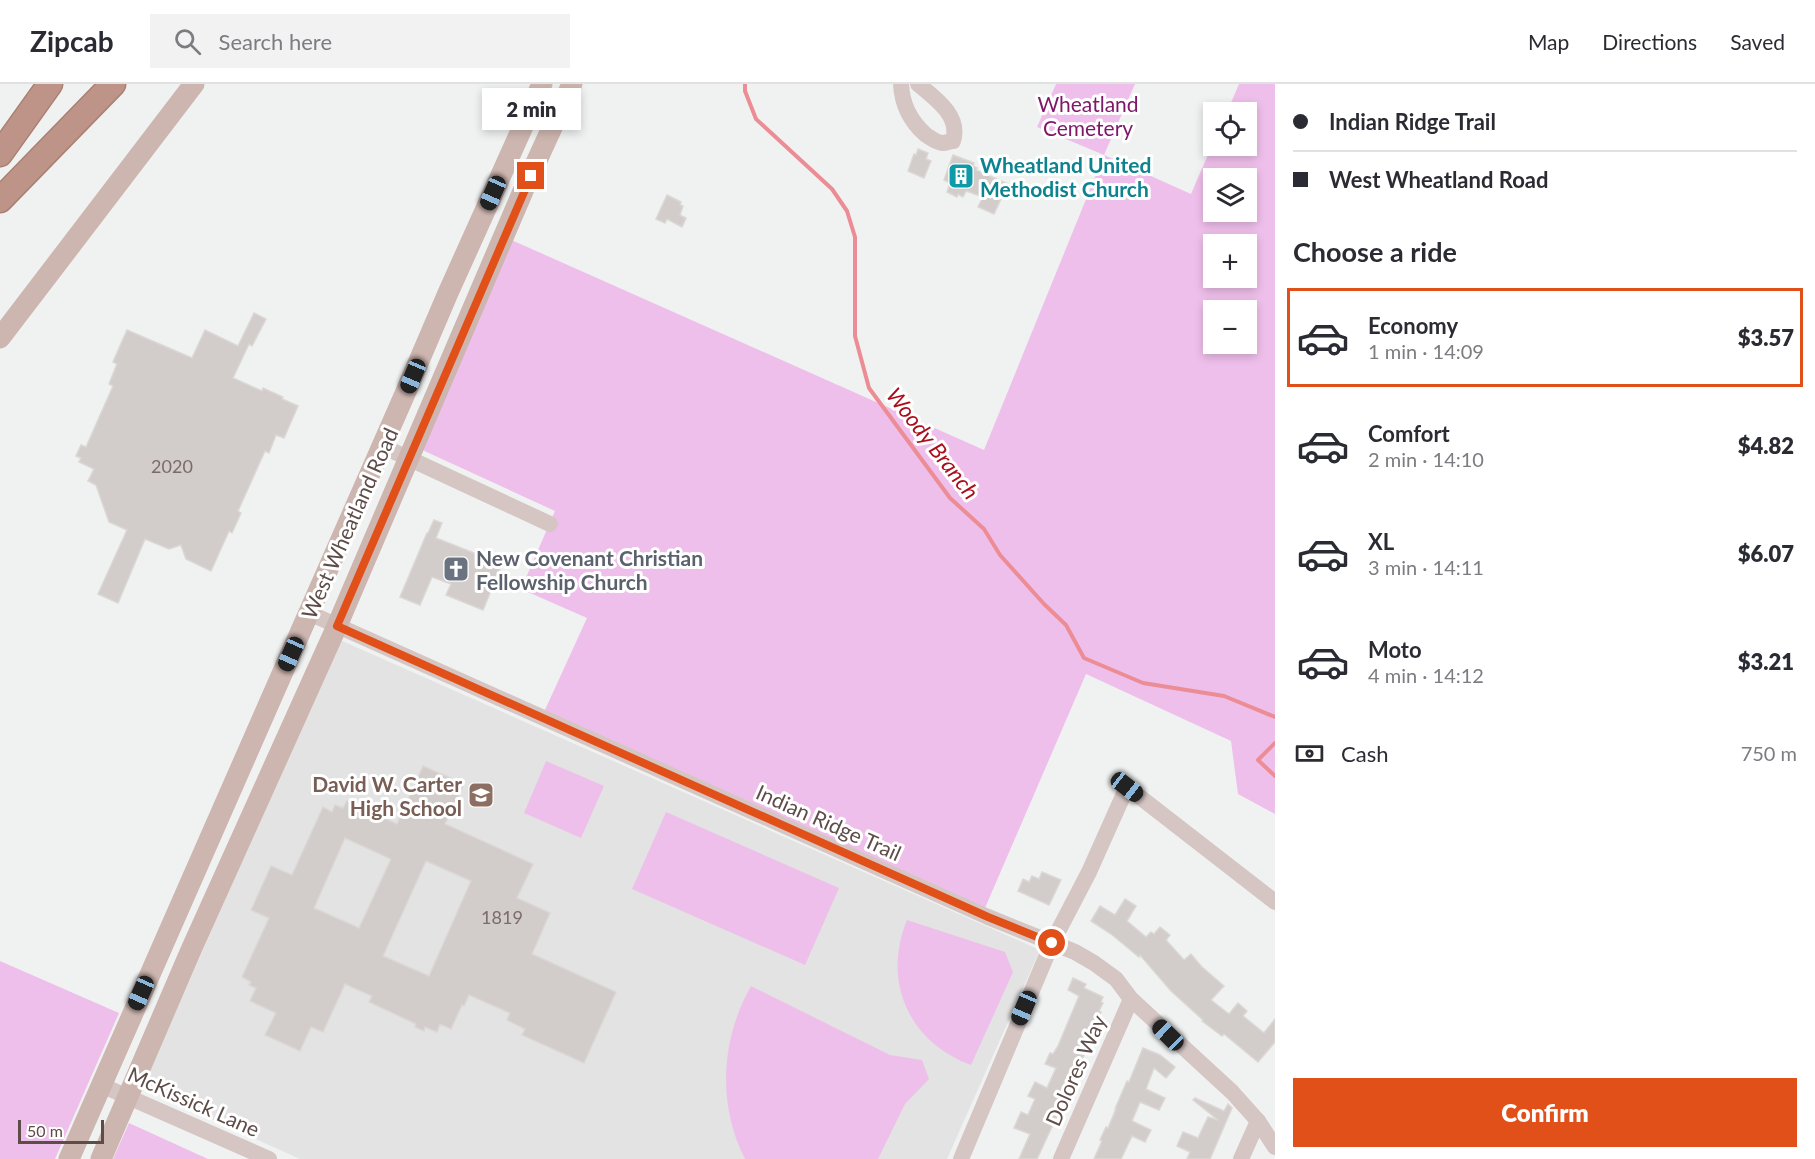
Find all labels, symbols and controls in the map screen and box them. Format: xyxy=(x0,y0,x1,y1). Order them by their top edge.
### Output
search box xyxy=(150,14,570,68)
text: Zipcab xyxy=(30,24,114,58)
icon: search xyxy=(171,25,204,58)
text: Search here xyxy=(219,28,332,55)
text: Map xyxy=(1528,29,1569,54)
text: Directions xyxy=(1602,29,1697,54)
text: Saved xyxy=(1730,29,1785,54)
callout: 2 min xyxy=(482,89,580,131)
park label: Wheatland Cemetery xyxy=(1037,91,1139,140)
text: 2 min xyxy=(507,97,556,121)
map controls xyxy=(1203,102,1257,354)
button: locate xyxy=(1203,102,1257,156)
text: Indian Ridge Trail xyxy=(1329,108,1496,135)
place label: Wheatland United Methodist Church xyxy=(980,152,1151,201)
building icon: Wheatland United Methodist Church xyxy=(946,161,976,191)
route end xyxy=(517,162,544,189)
text: West Wheatland Road xyxy=(1329,166,1548,193)
button: layers xyxy=(1203,168,1257,222)
car xyxy=(477,173,509,213)
button: + xyxy=(1203,234,1257,288)
text: Choose a ride xyxy=(1293,235,1457,268)
button: − xyxy=(1203,300,1257,354)
icon: car xyxy=(1296,311,1350,365)
text: Economy xyxy=(1368,312,1458,339)
text: $3.57 xyxy=(1738,324,1794,351)
text: 1 min · 14:09 xyxy=(1368,339,1484,363)
car xyxy=(398,356,428,396)
water label: Woody Branch xyxy=(881,382,985,504)
icon: car xyxy=(1296,419,1350,473)
text: Comfort xyxy=(1368,420,1450,447)
street label: West Wheatland Road xyxy=(296,424,402,622)
text: $4.82 xyxy=(1738,432,1794,459)
text: 2 min · 14:10 xyxy=(1368,447,1484,471)
house number: 2020 xyxy=(151,455,193,477)
icon: car xyxy=(1296,527,1350,581)
text: XL xyxy=(1368,528,1394,555)
text: $6.07 xyxy=(1738,540,1794,567)
place label: New Covenant Christian Fellowship Church xyxy=(476,545,703,594)
church icon: New Covenant Christian Fellowship Church xyxy=(441,554,471,584)
text: 3 min · 14:11 xyxy=(1368,555,1484,579)
car xyxy=(275,634,307,674)
icon: car xyxy=(1296,635,1350,689)
text: Moto xyxy=(1368,636,1422,663)
text: $3.21 xyxy=(1738,648,1794,675)
text: 4 min · 14:12 xyxy=(1368,663,1484,687)
icon: cash xyxy=(1293,737,1326,770)
text: Cash xyxy=(1341,740,1388,767)
text: 750 m xyxy=(1741,741,1797,765)
car xyxy=(1107,769,1147,805)
place label: David W. Carter High School xyxy=(312,771,462,820)
street label: Indian Ridge Trail xyxy=(753,779,905,865)
school or university icon: David W. Carter High School xyxy=(466,780,496,810)
house number: 1819 xyxy=(481,906,523,928)
route start xyxy=(1038,929,1065,956)
car xyxy=(125,973,157,1013)
car xyxy=(1009,988,1039,1028)
street label: Dolores Way xyxy=(1039,1011,1111,1129)
car xyxy=(1149,1016,1187,1054)
street label: McKissick Lane xyxy=(124,1061,264,1141)
button: Confirm xyxy=(1293,1078,1797,1147)
scale bar xyxy=(18,1117,104,1144)
text: 50 m xyxy=(27,1121,63,1140)

